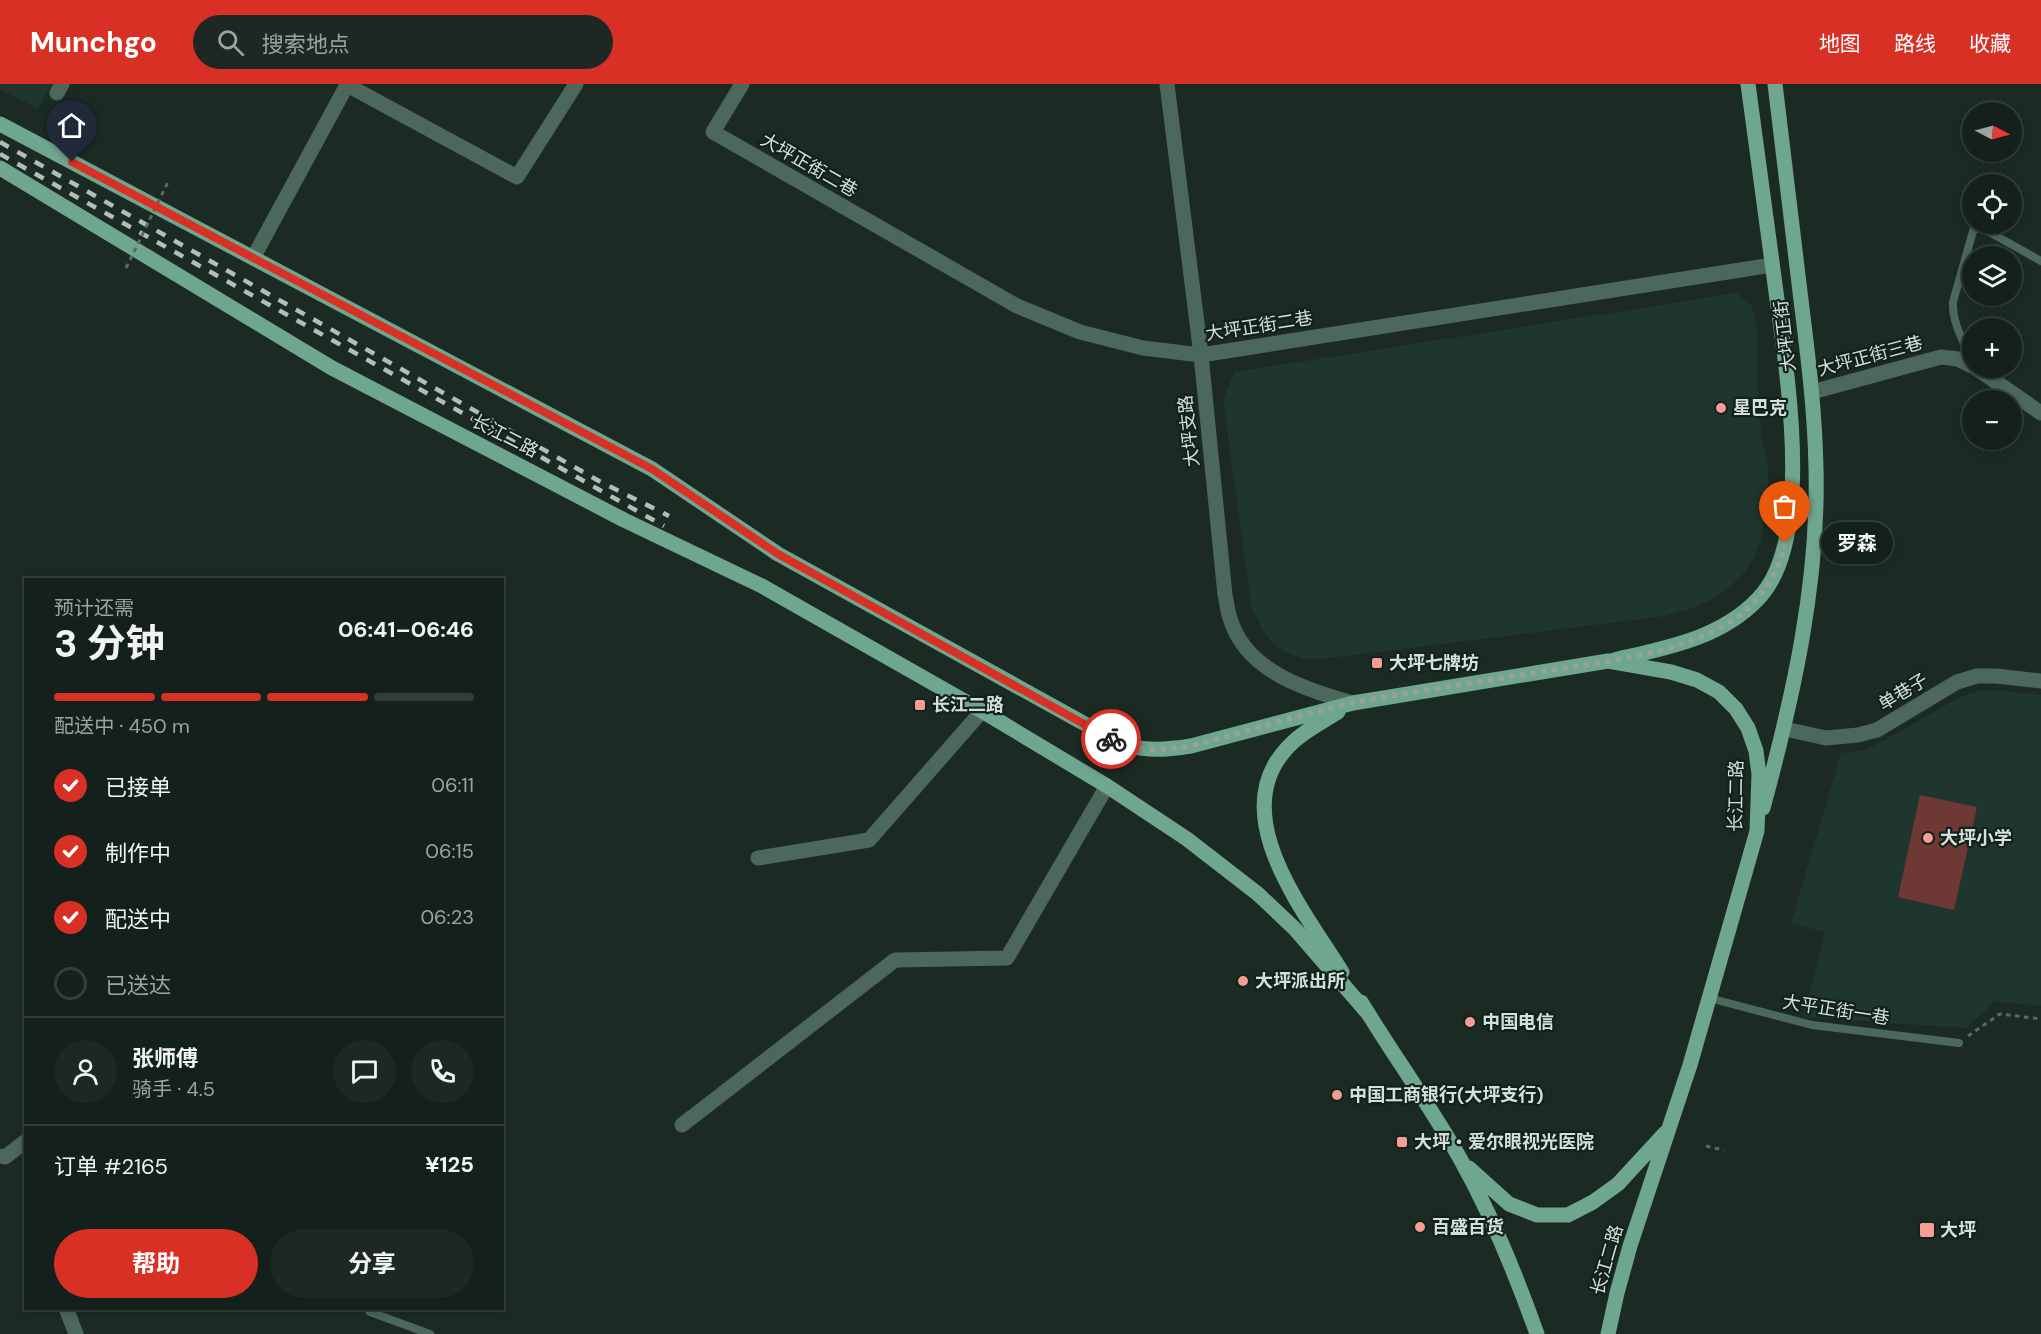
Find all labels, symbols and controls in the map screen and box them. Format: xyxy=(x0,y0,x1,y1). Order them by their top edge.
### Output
search box xyxy=(193,15,613,69)
text: Munchgo xyxy=(30,24,157,61)
icon: search xyxy=(214,26,247,59)
text: 搜索地点 xyxy=(262,30,350,59)
text: 地图 xyxy=(1819,30,1861,58)
text: 路线 xyxy=(1894,30,1936,58)
text: 收藏 xyxy=(1969,30,2011,58)
pin xyxy=(46,100,97,162)
north arrow xyxy=(1962,102,2022,162)
map controls xyxy=(1962,102,2022,450)
icon: home xyxy=(55,109,88,142)
street label: 大坪正街二巷 xyxy=(756,128,862,202)
button: locate xyxy=(1962,174,2022,234)
button: layers xyxy=(1962,246,2022,306)
street label: 大坪正街 xyxy=(1769,299,1801,373)
street label: 大坪正街二巷 xyxy=(1204,306,1314,346)
button: + xyxy=(1962,318,2022,378)
street label: 大坪正街三巷 xyxy=(1815,330,1925,382)
button: − xyxy=(1962,390,2022,450)
street label: 大坪支路 xyxy=(1173,394,1205,468)
place label: 星巴克 xyxy=(1733,396,1787,420)
marker: 星巴克 xyxy=(1714,401,1728,415)
street label: 长江二路 xyxy=(467,409,543,463)
pin xyxy=(1759,481,1810,543)
icon: bag xyxy=(1768,490,1801,523)
callout: 罗森 xyxy=(1821,522,1893,564)
text: 罗森 xyxy=(1837,530,1877,556)
text: 预计还需 xyxy=(54,595,134,621)
text: 06:41–06:46 xyxy=(338,615,474,644)
text: 3 分钟 xyxy=(54,618,165,669)
place label: 大坪七牌坊 xyxy=(1389,651,1479,675)
marker: 大坪七牌坊 xyxy=(1370,656,1384,670)
street label: 单巷子 xyxy=(1874,668,1932,716)
place label: 长江二路 xyxy=(932,693,1004,717)
marker: 长江二路 xyxy=(913,698,927,712)
courier xyxy=(1081,709,1141,769)
text: 配送中 · 450 m xyxy=(54,713,190,739)
icon: bike xyxy=(1095,723,1128,756)
street label: 长江二路 xyxy=(1723,760,1749,832)
icon: check xyxy=(54,769,87,802)
text: 06:11 xyxy=(431,772,474,798)
text: 已接单 xyxy=(105,773,171,802)
place label: 大坪小学 xyxy=(1940,826,2012,850)
marker: 大坪小学 xyxy=(1921,831,1935,845)
icon: check xyxy=(54,835,87,868)
text: 06:15 xyxy=(425,838,474,864)
text: 制作中 xyxy=(105,839,171,868)
icon: check xyxy=(54,901,87,934)
text: 06:23 xyxy=(420,904,474,930)
text: 配送中 xyxy=(105,905,171,934)
place label: 大坪派出所 xyxy=(1255,969,1345,993)
text: 已送达 xyxy=(105,971,171,1000)
marker: 大坪派出所 xyxy=(1236,974,1250,988)
street label: 大平正街一巷 xyxy=(1781,990,1891,1030)
place label: 中国电信 xyxy=(1482,1010,1554,1034)
marker: 中国电信 xyxy=(1463,1015,1477,1029)
button: person xyxy=(54,1040,117,1103)
button: chat xyxy=(333,1040,396,1103)
button: phone xyxy=(411,1040,474,1103)
text: 张师傅 xyxy=(132,1044,198,1073)
text: 骑手 · 4.5 xyxy=(132,1076,215,1102)
place label: 中国工商银行(大坪支行) xyxy=(1349,1083,1544,1107)
marker: 中国工商银行(大坪支行) xyxy=(1330,1088,1344,1102)
place label: 大坪‧爱尔眼视光医院 xyxy=(1414,1130,1594,1154)
marker: 大坪‧爱尔眼视光医院 xyxy=(1395,1135,1409,1149)
text: ¥125 xyxy=(425,1150,474,1179)
text: 订单 #2165 xyxy=(54,1152,168,1181)
place label: 百盛百货 xyxy=(1432,1215,1504,1239)
place label: 大坪 xyxy=(1940,1218,1976,1242)
marker: 百盛百货 xyxy=(1413,1220,1427,1234)
marker: 大坪 xyxy=(1918,1221,1936,1239)
street label: 长江二路 xyxy=(1586,1222,1628,1298)
button: 帮助 xyxy=(54,1229,258,1298)
button: 分享 xyxy=(270,1229,474,1298)

